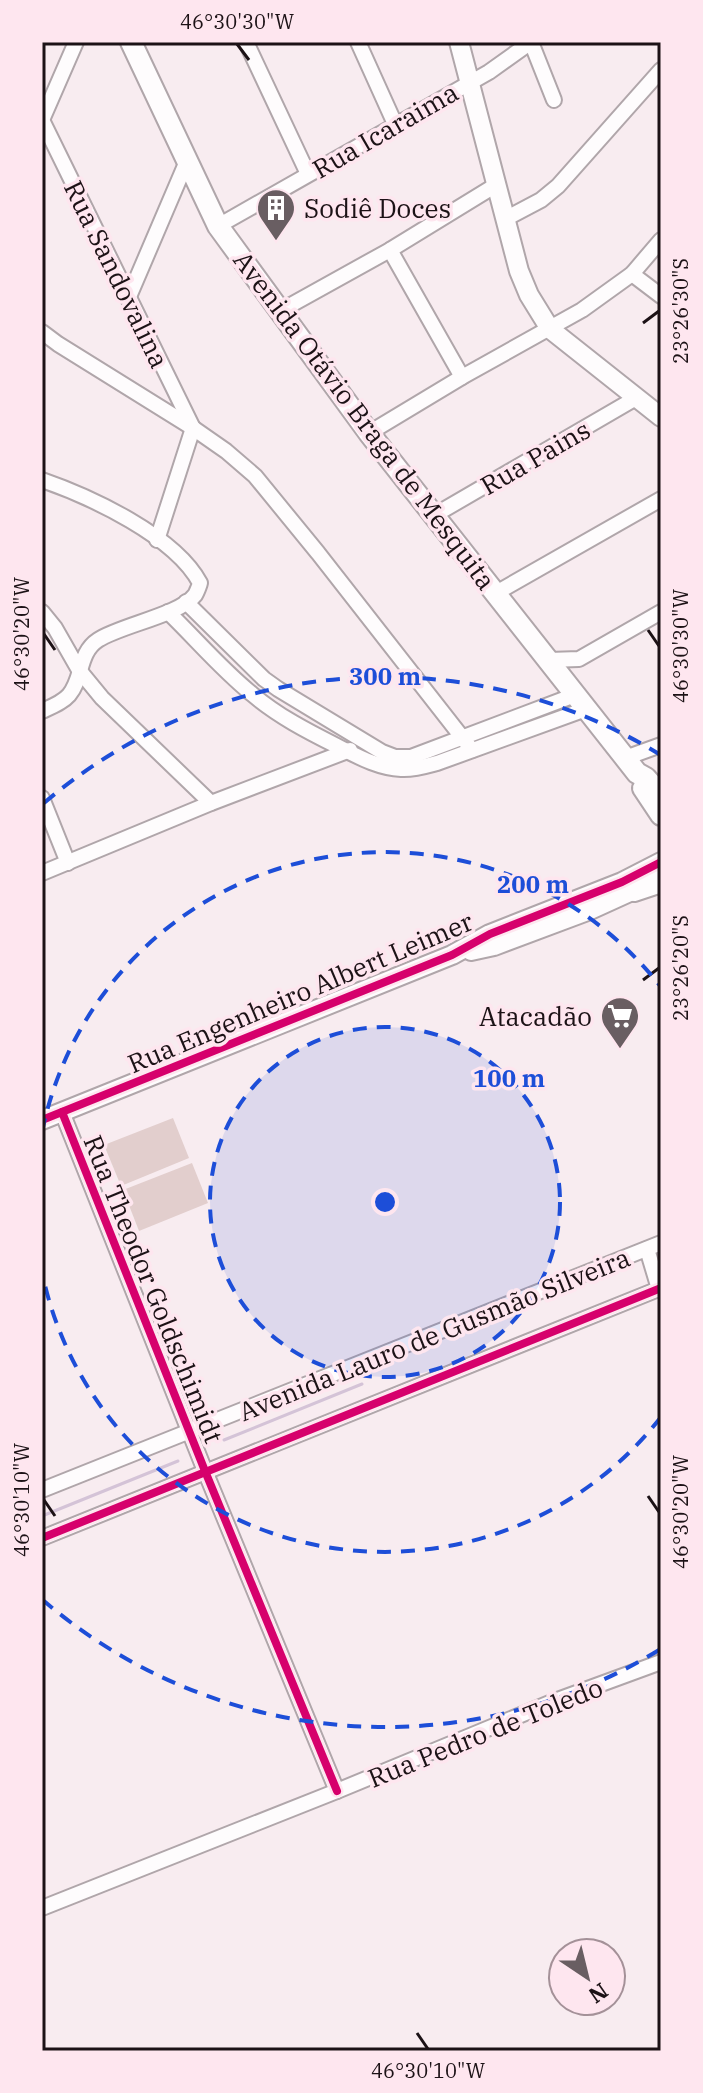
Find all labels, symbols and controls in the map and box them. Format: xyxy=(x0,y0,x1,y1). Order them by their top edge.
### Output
text: 46°30'30"W xyxy=(180,8,294,35)
street label: Rua Icaraima xyxy=(306,75,464,185)
street label: Rua Sandovalina xyxy=(57,175,177,373)
building icon: Sodiê Doces xyxy=(255,187,297,242)
place label: Sodiê Doces xyxy=(304,191,451,225)
street label: Avenida Otávio Braga de Mesquita xyxy=(226,244,504,596)
text: 23°26'30"S xyxy=(667,258,694,364)
street label: Rua Pains xyxy=(474,412,596,502)
text: 46°30'20"W xyxy=(8,577,35,691)
text: 46°30'30"W xyxy=(667,589,694,703)
text: 300 m xyxy=(349,660,421,692)
text: 200 m xyxy=(497,868,569,900)
street label: Rua Engenheiro Albert Leimer xyxy=(122,903,478,1080)
text: 23°26'20"S xyxy=(667,915,694,1021)
supermarket icon: Atacadão xyxy=(599,995,641,1050)
place label: Atacadão xyxy=(479,999,592,1033)
text: 100 m xyxy=(473,1062,545,1094)
street label: Rua Theodor Goldschimidt xyxy=(77,1130,231,1448)
centre of rings xyxy=(371,1188,399,1216)
street label: Avenida Lauro de Gusmão Silveira xyxy=(233,1240,635,1428)
text: 46°30'10"W xyxy=(8,1443,35,1557)
text: 46°30'20"W xyxy=(667,1455,694,1569)
street label: Rua Pedro de Toledo xyxy=(363,1669,607,1795)
north arrow xyxy=(547,1937,627,2017)
text: N xyxy=(583,1977,614,2011)
text: 46°30'10"W xyxy=(371,2057,485,2084)

